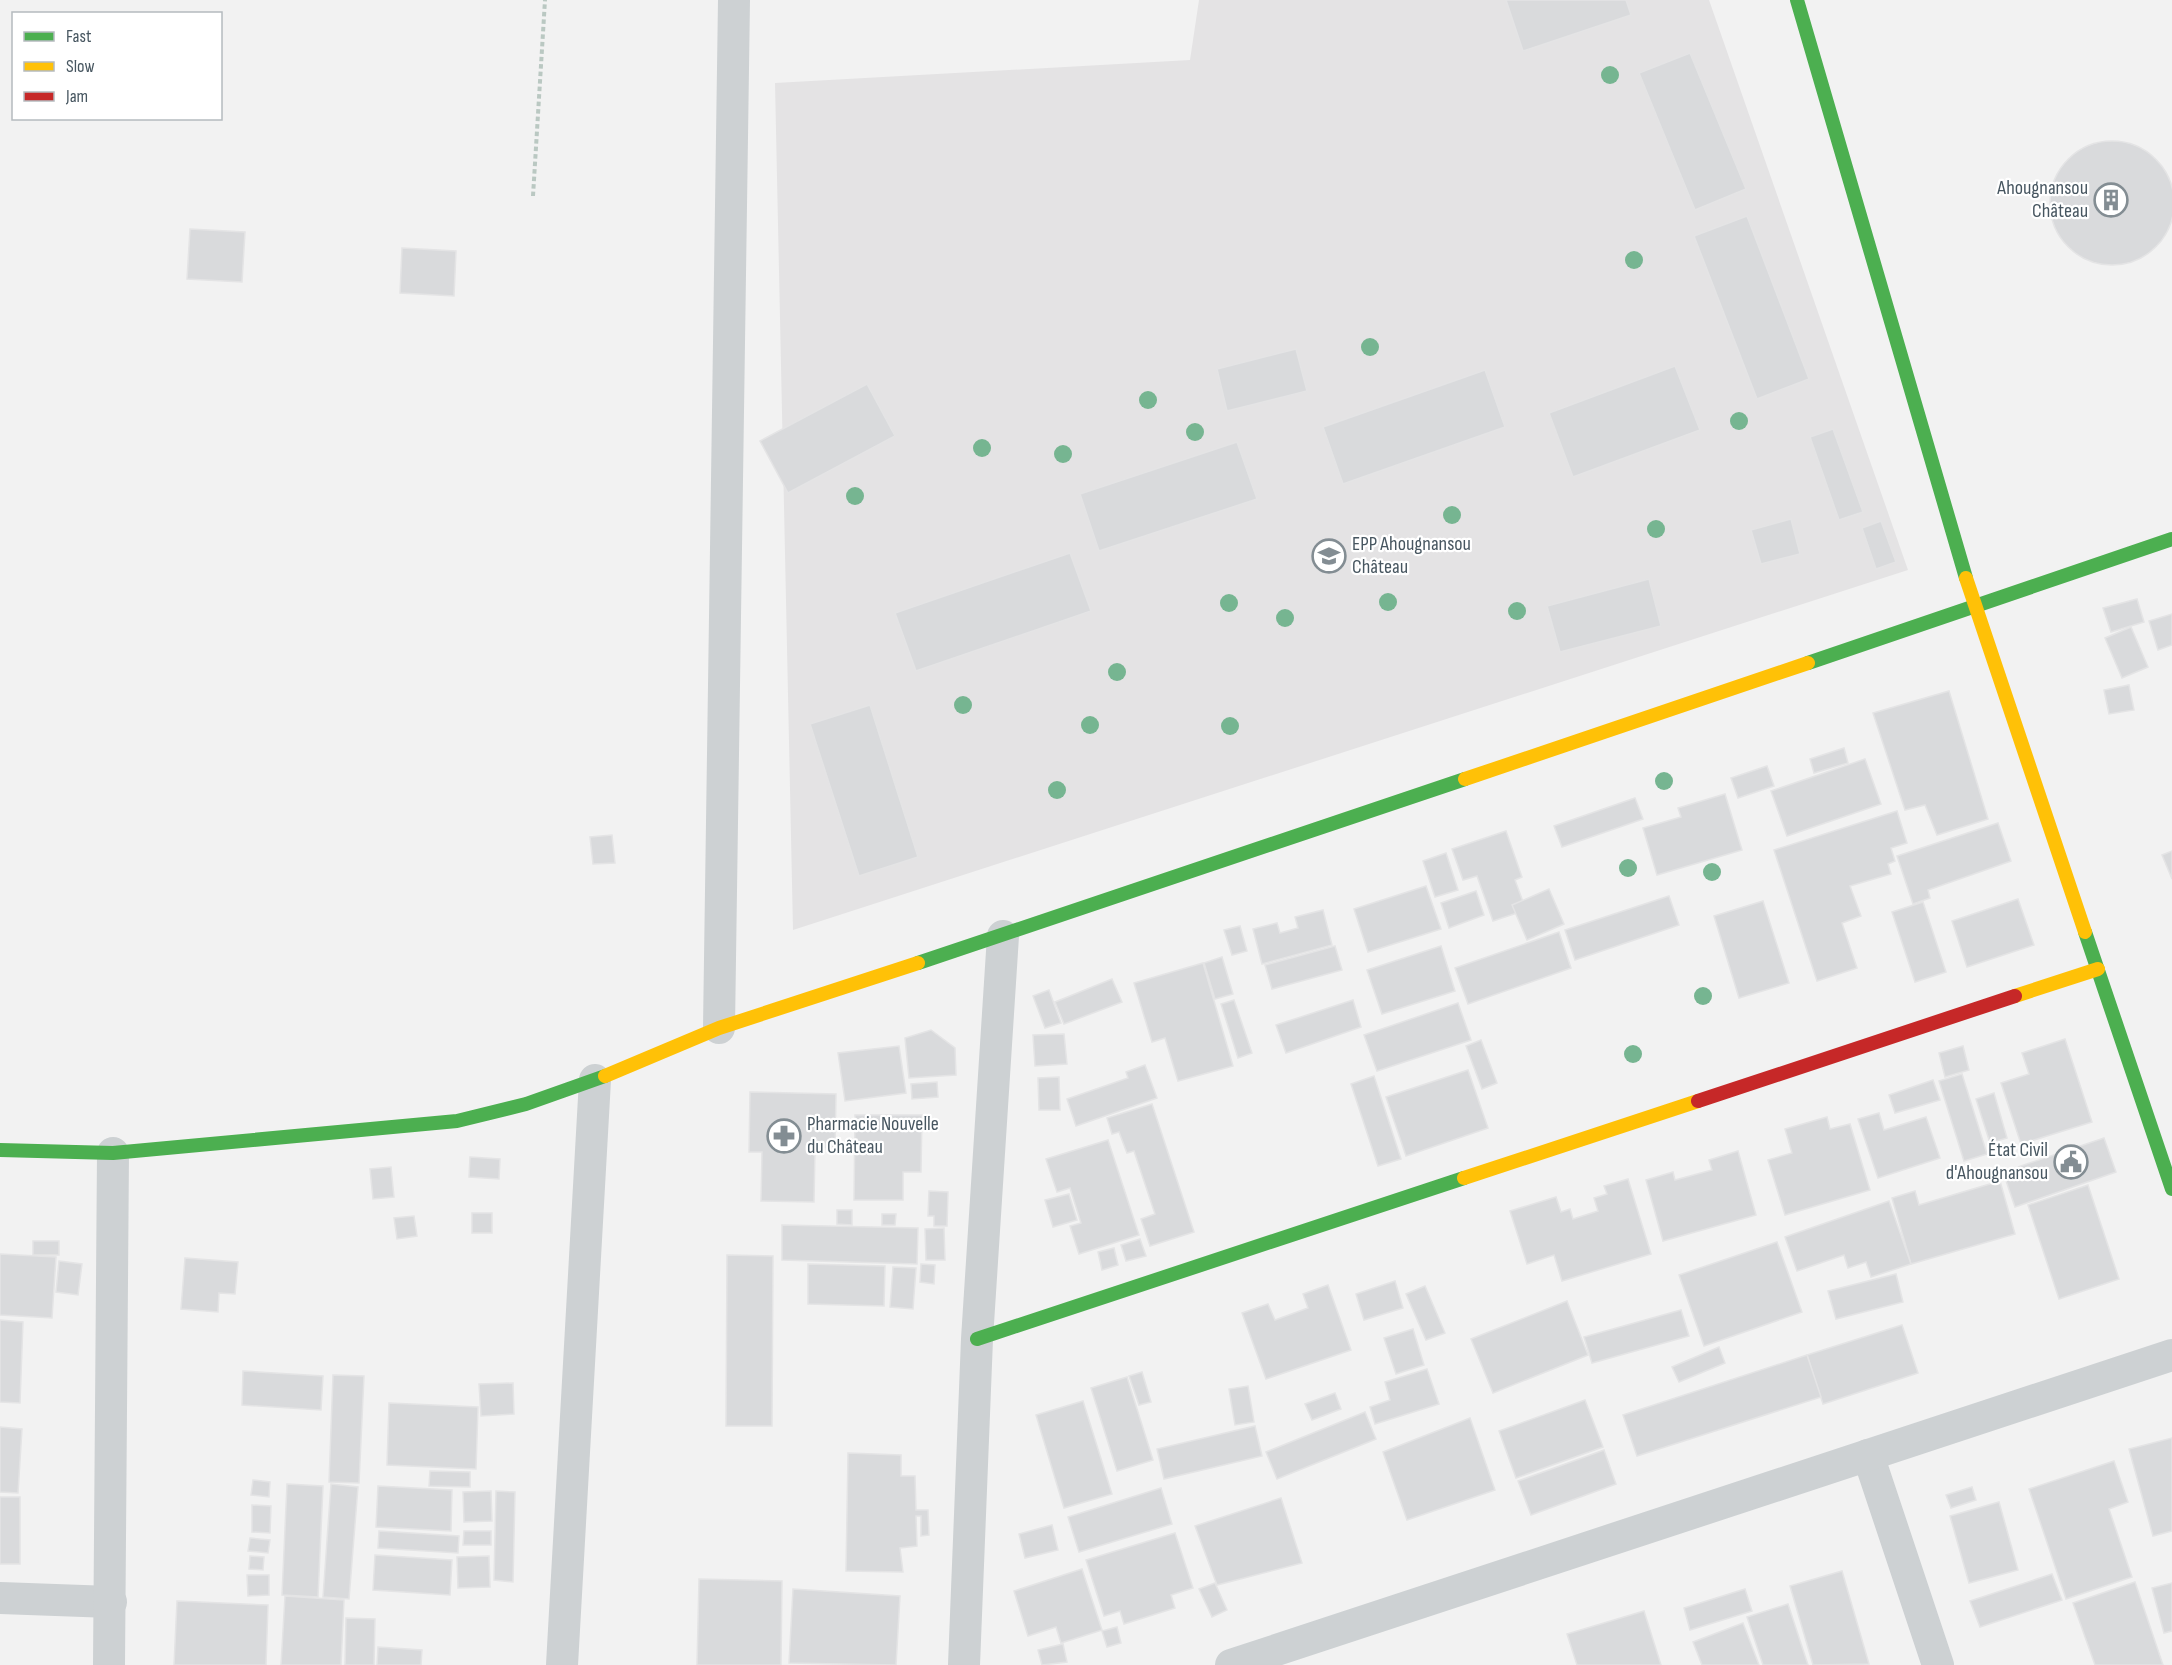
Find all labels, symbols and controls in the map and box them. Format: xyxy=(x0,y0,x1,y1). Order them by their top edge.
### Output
legend xyxy=(12,12,222,120)
text: Fast xyxy=(66,26,92,47)
text: Slow xyxy=(66,56,95,77)
text: Jam xyxy=(65,86,88,107)
place label: Ahougnansou Château xyxy=(1996,176,2088,223)
building icon: Ahougnansou Château xyxy=(2093,182,2129,218)
place label: EPP Ahougnansou Château xyxy=(1352,532,1471,579)
school or university icon: EPP Ahougnansou Château xyxy=(1311,538,1347,574)
place label: Pharmacie Nouvelle du Château xyxy=(807,1112,939,1159)
pharmacy icon: Pharmacie Nouvelle du Château xyxy=(766,1118,802,1154)
place label: État Civil d'Ahougnansou xyxy=(1946,1138,2048,1185)
public building icon: État Civil d'Ahougnansou xyxy=(2053,1144,2089,1180)

